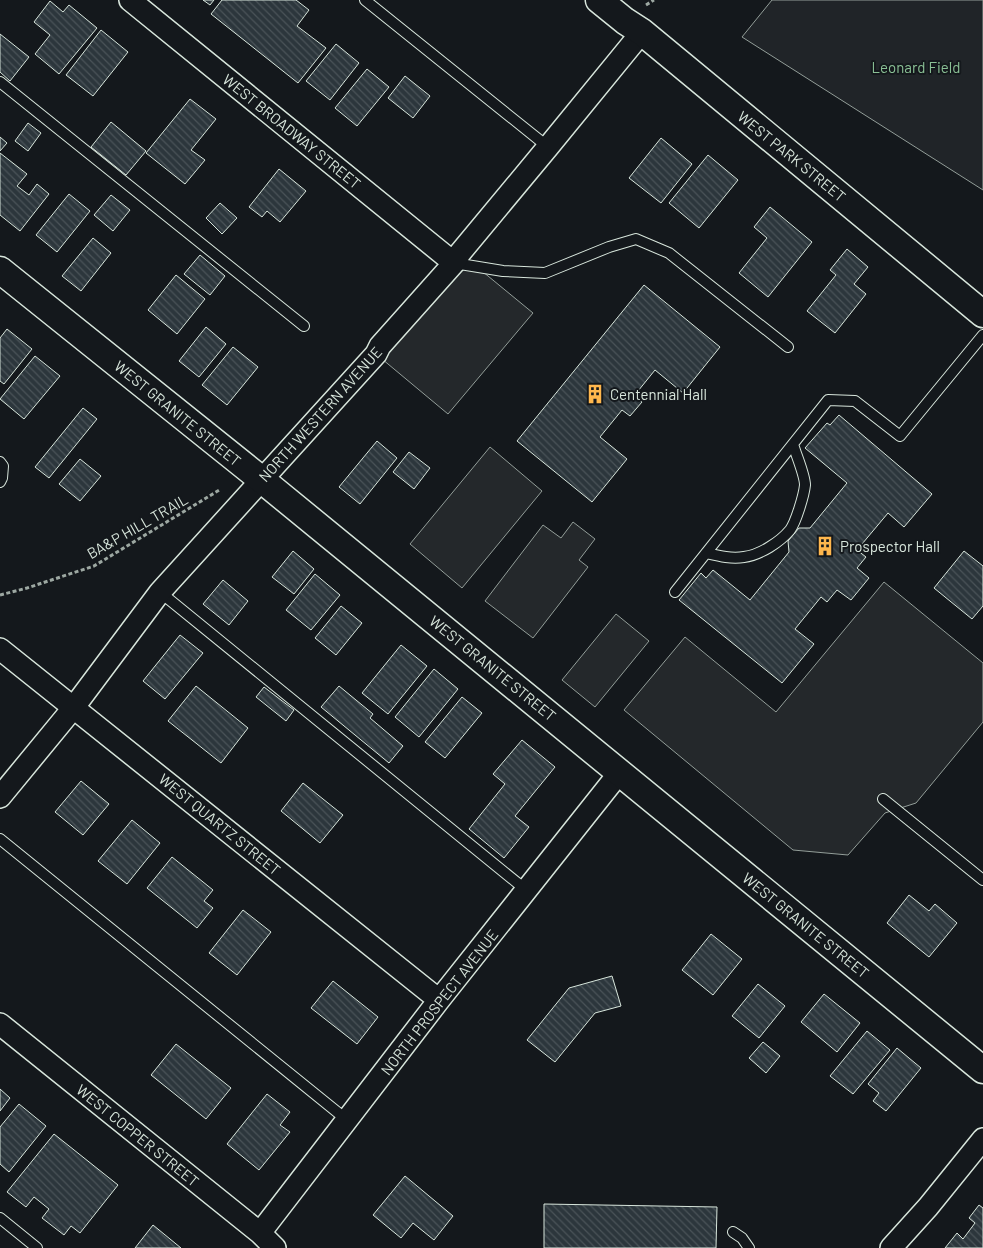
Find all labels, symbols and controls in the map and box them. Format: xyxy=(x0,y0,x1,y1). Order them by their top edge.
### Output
park label: Leonard Field xyxy=(872,58,961,76)
street label: WEST BROADWAY STREET xyxy=(219,70,365,192)
street label: WEST PARK STREET xyxy=(734,107,850,205)
street label: NORTH WESTERN AVENUE xyxy=(255,343,385,485)
street label: WEST GRANITE STREET xyxy=(111,356,245,470)
building icon: Centennial Hall xyxy=(584,383,606,405)
place label: Centennial Hall xyxy=(610,385,707,403)
street label: BA&P HILL TRAIL xyxy=(83,490,191,562)
building icon: Prospector Hall xyxy=(814,535,836,557)
place label: Prospector Hall xyxy=(840,537,940,555)
street label: WEST GRANITE STREET xyxy=(426,611,560,725)
street label: WEST QUARTZ STREET xyxy=(156,769,284,879)
street label: WEST GRANITE STREET xyxy=(739,868,873,982)
street label: NORTH PROSPECT AVENUE xyxy=(377,926,501,1078)
street label: WEST COPPER STREET xyxy=(73,1080,203,1190)

